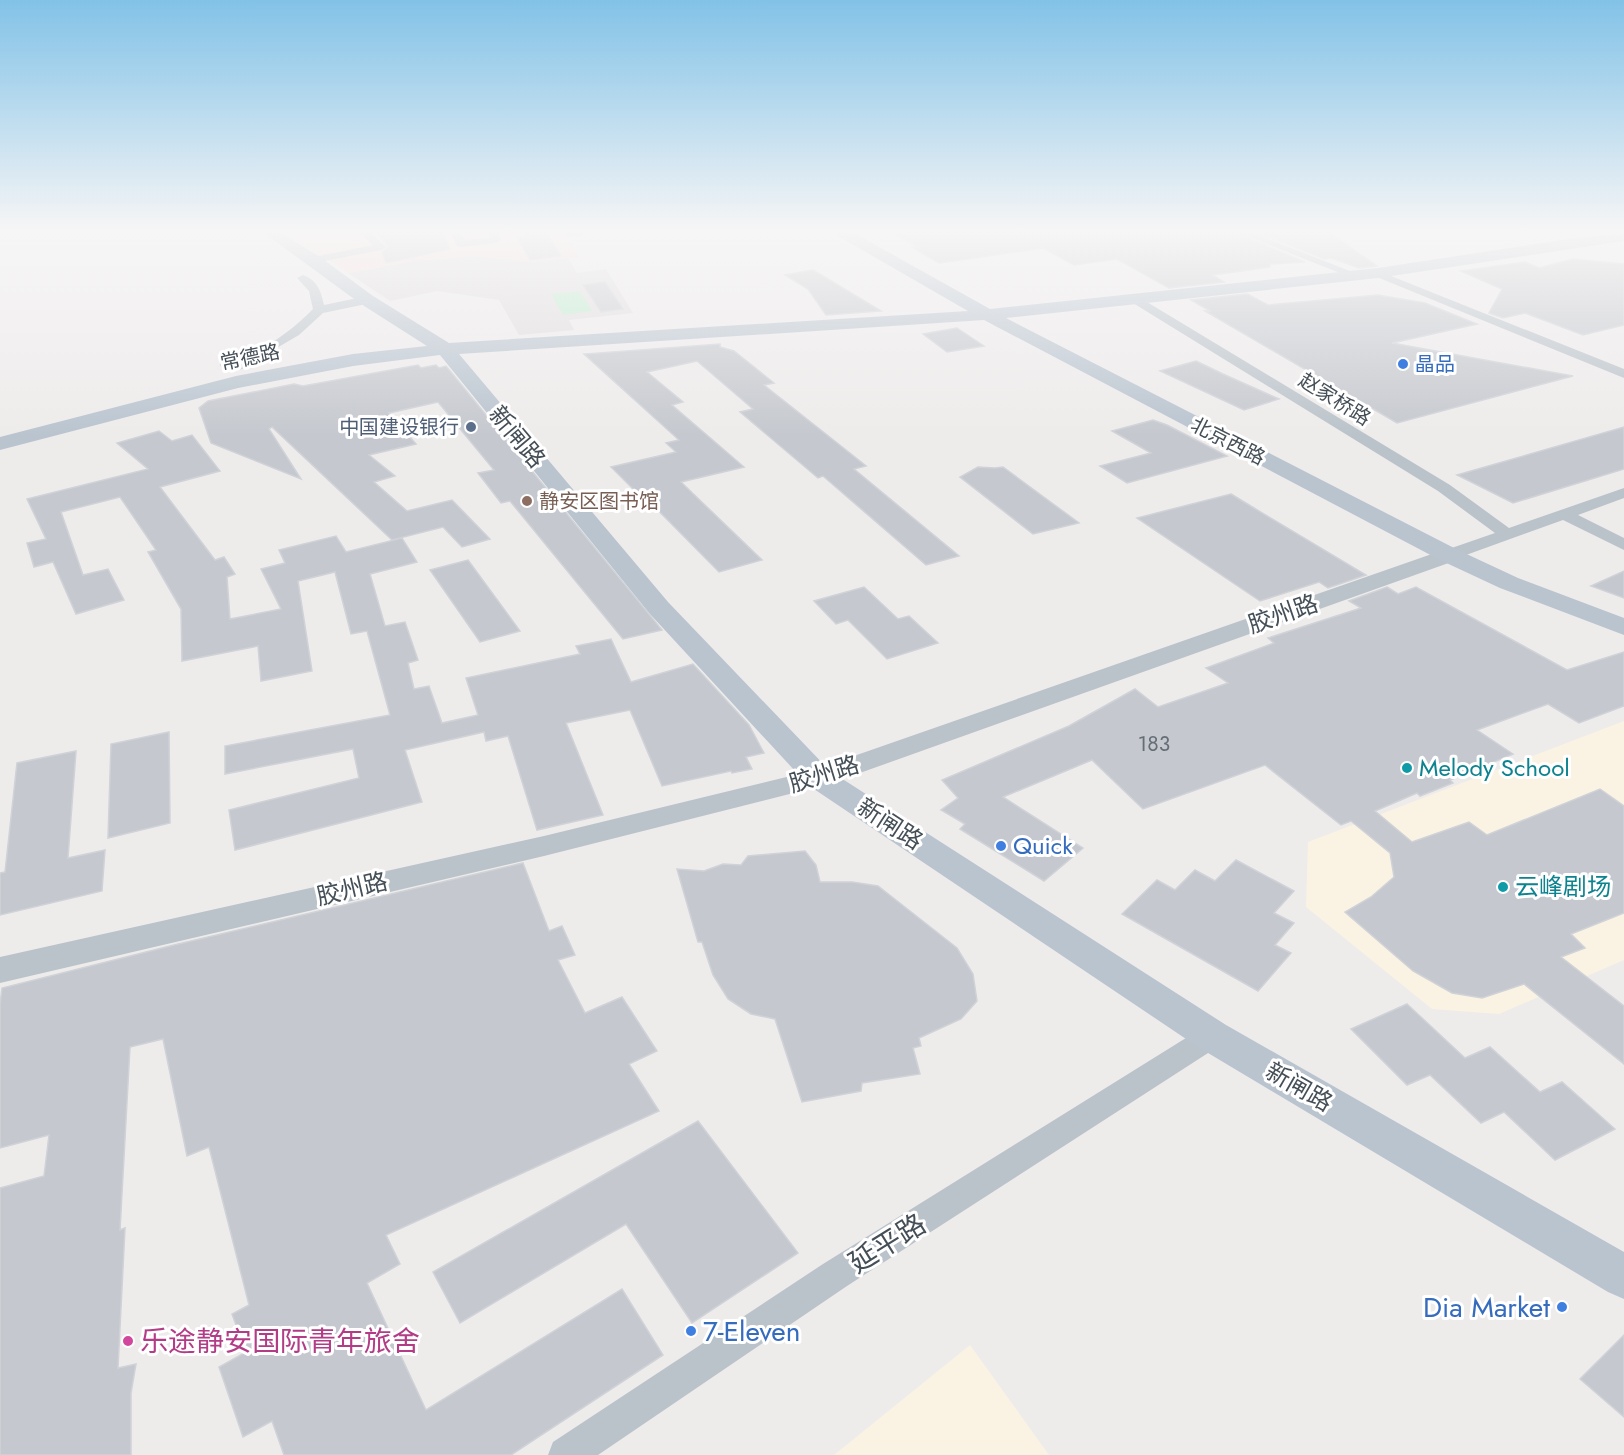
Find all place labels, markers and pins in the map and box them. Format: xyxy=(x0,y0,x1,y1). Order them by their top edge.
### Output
place label: 晶品 xyxy=(1415,350,1455,379)
marker: 晶品 xyxy=(1396,357,1410,371)
place label: 中国建设银行 xyxy=(339,413,459,442)
marker: 中国建设银行 xyxy=(464,420,478,434)
place label: 静安区图书馆 xyxy=(539,487,659,516)
marker: 静安区图书馆 xyxy=(520,494,534,508)
place label: Melody School xyxy=(1419,750,1570,785)
marker: Melody School xyxy=(1400,761,1414,775)
place label: Quick xyxy=(1013,828,1073,863)
marker: Quick xyxy=(994,839,1008,853)
place label: 云峰剧场 xyxy=(1515,869,1611,904)
marker: 云峰剧场 xyxy=(1496,880,1510,894)
place label: Dia Market xyxy=(1423,1287,1550,1328)
marker: Dia Market xyxy=(1555,1300,1569,1314)
place label: 7-Eleven xyxy=(703,1311,800,1352)
place label: 乐途静安国际青年旅舍 xyxy=(140,1321,420,1362)
marker: 7-Eleven xyxy=(684,1324,698,1338)
marker: 乐途静安国际青年旅舍 xyxy=(121,1334,135,1348)

